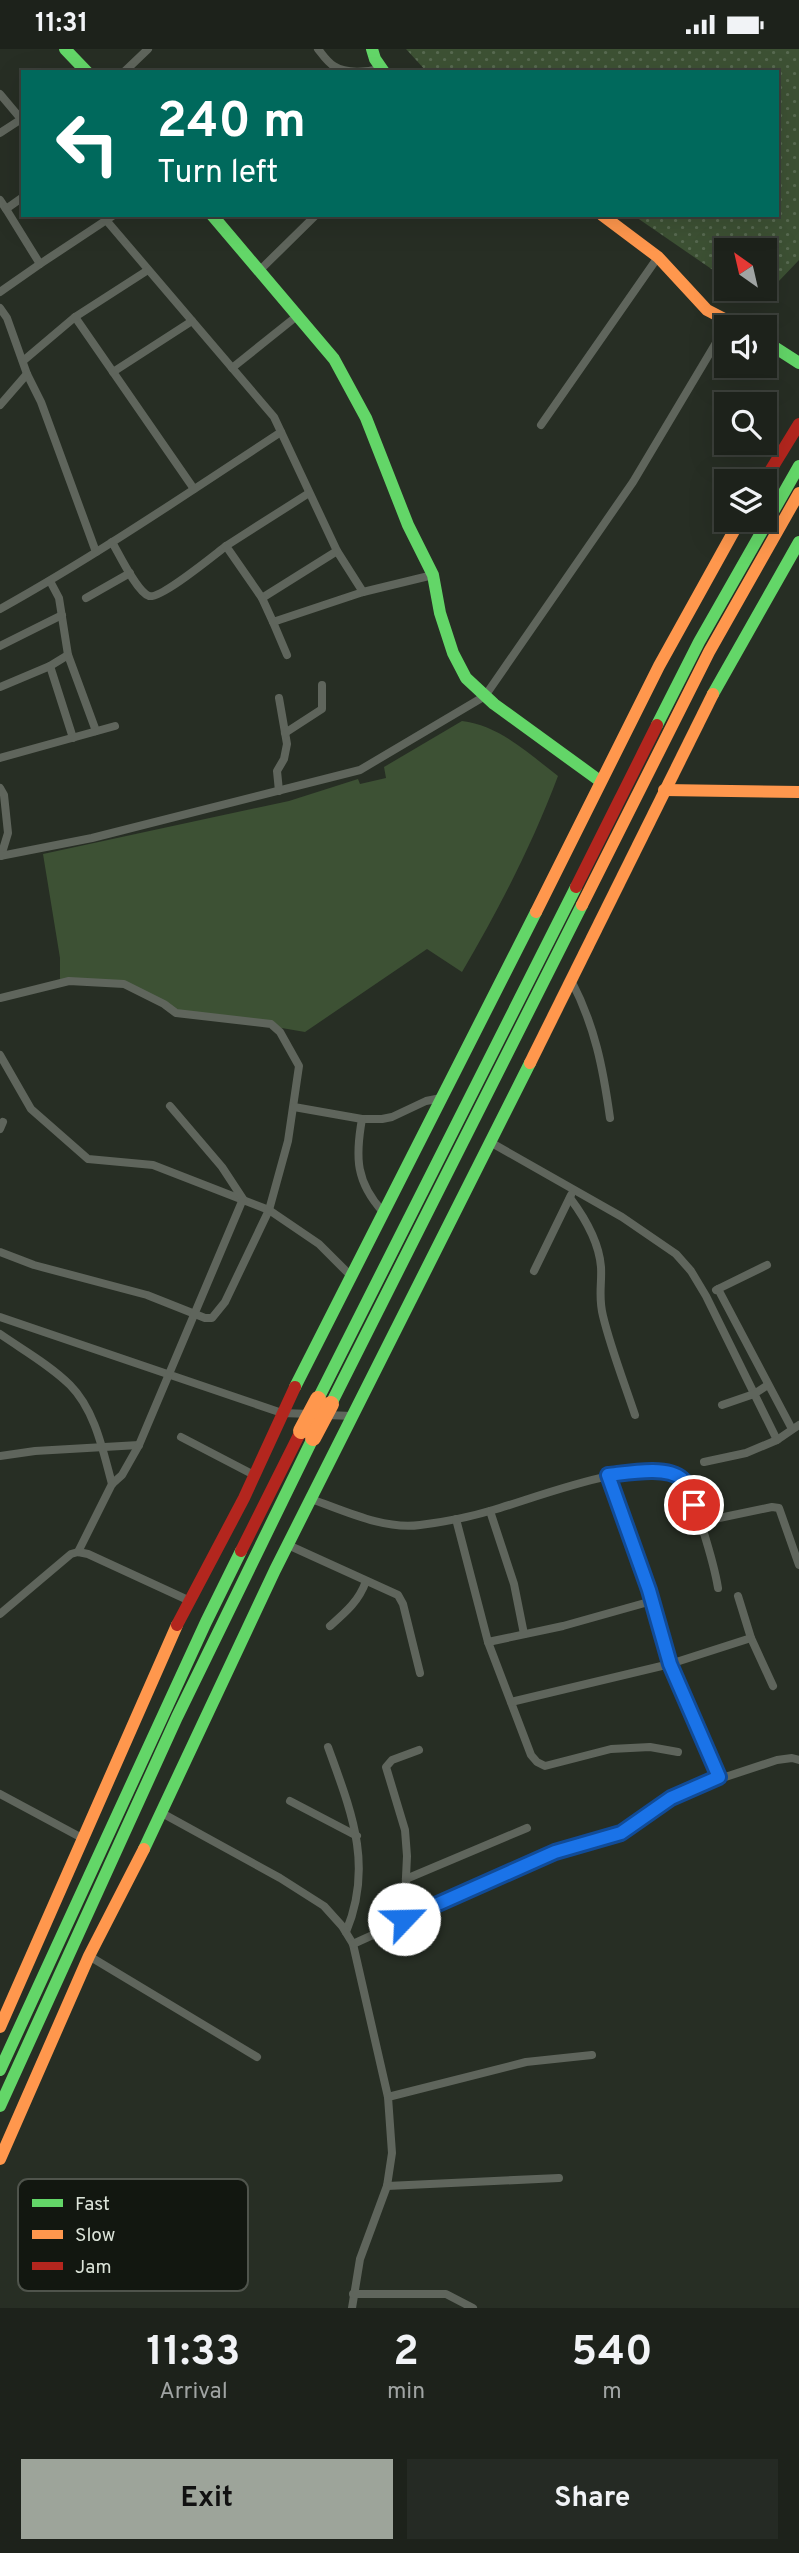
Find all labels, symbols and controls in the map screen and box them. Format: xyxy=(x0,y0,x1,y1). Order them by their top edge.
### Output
text: 11:31 xyxy=(35,8,88,41)
text: 240 m xyxy=(157,93,306,155)
icon: left xyxy=(42,98,133,189)
text: Turn left xyxy=(157,154,278,194)
north arrow xyxy=(714,238,777,301)
map controls xyxy=(714,238,777,532)
button: sound xyxy=(714,315,777,378)
button: search xyxy=(714,392,777,455)
button: layers xyxy=(714,469,777,532)
pin xyxy=(664,1475,724,1535)
icon: arrive xyxy=(675,1486,713,1524)
position arrow xyxy=(367,1882,441,1956)
legend xyxy=(18,2179,248,2291)
text: Fast xyxy=(75,2193,110,2217)
text: Slow xyxy=(75,2224,115,2248)
text: Jam xyxy=(75,2256,112,2280)
text: 11:33 xyxy=(146,2327,241,2380)
text: 2 xyxy=(393,2327,419,2380)
text: 540 xyxy=(572,2327,653,2380)
text: Arrival xyxy=(159,2378,228,2407)
text: min xyxy=(387,2378,425,2407)
text: m xyxy=(602,2378,622,2407)
button: Exit xyxy=(21,2459,393,2539)
button: Share xyxy=(407,2459,778,2539)

